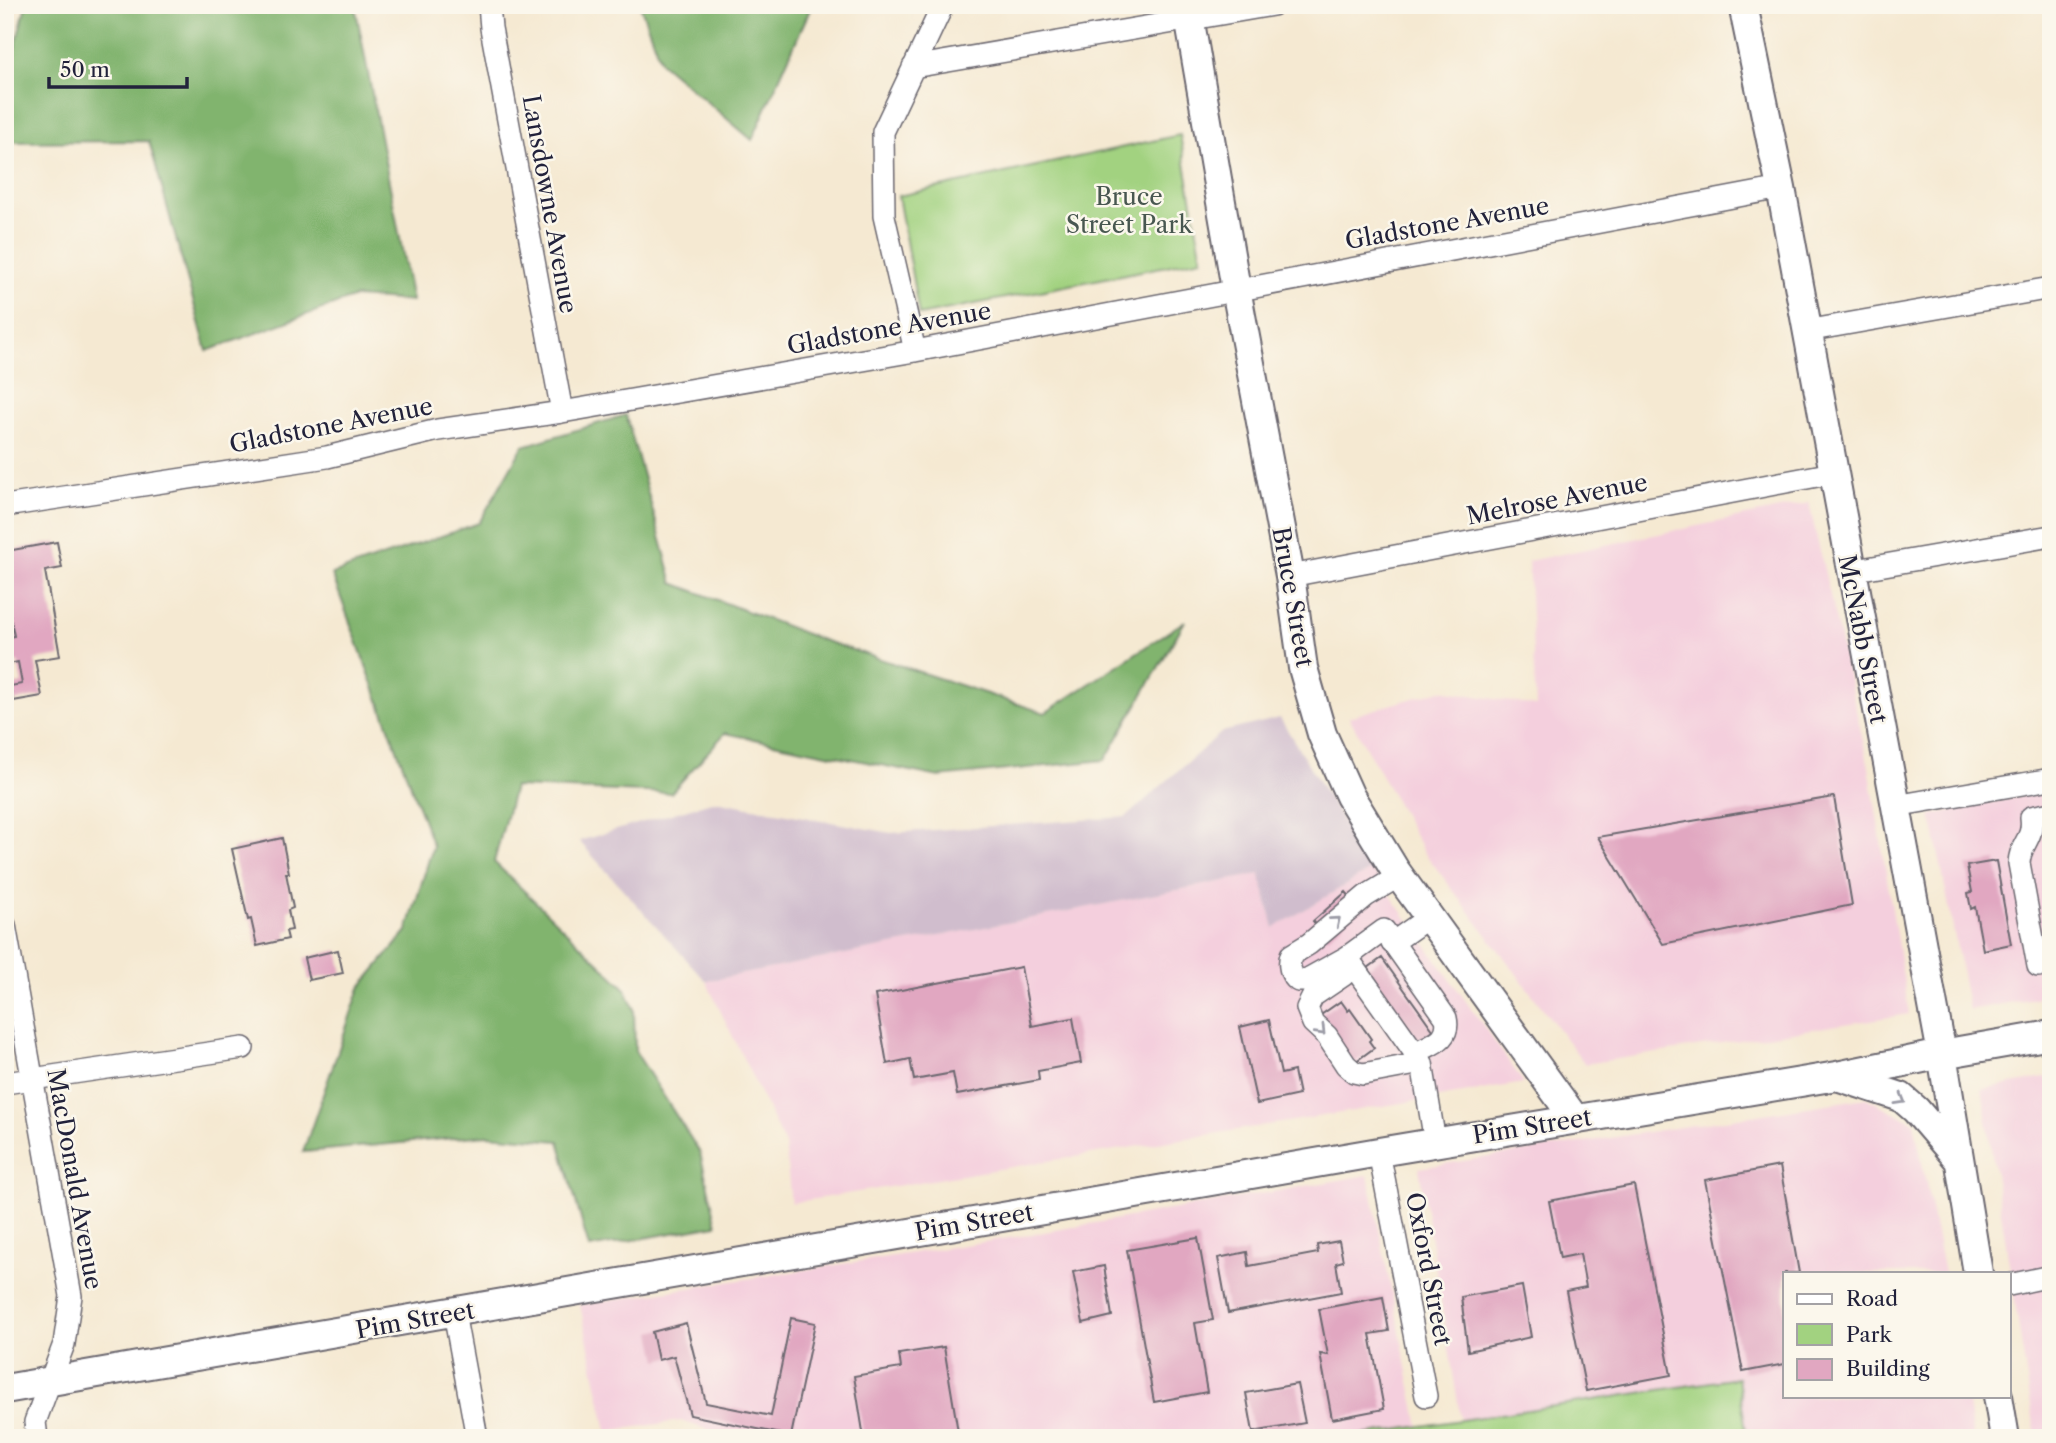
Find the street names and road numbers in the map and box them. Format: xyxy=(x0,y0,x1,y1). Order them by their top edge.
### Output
street label: Lansdowne Avenue xyxy=(516,92,584,316)
street label: Gladstone Avenue xyxy=(1343,191,1551,255)
street label: Gladstone Avenue xyxy=(785,296,993,360)
street label: Gladstone Avenue xyxy=(227,391,435,459)
street label: Melrose Avenue xyxy=(1464,467,1650,531)
street label: Bruce Street xyxy=(1266,525,1320,670)
street label: McNabb Street xyxy=(1832,552,1894,726)
street label: MacDonald Avenue xyxy=(41,1066,109,1292)
street label: Pim Street xyxy=(1471,1102,1594,1150)
street label: Oxford Street xyxy=(1400,1190,1458,1349)
street label: Pim Street xyxy=(912,1197,1036,1247)
street label: Pim Street xyxy=(353,1295,477,1345)

